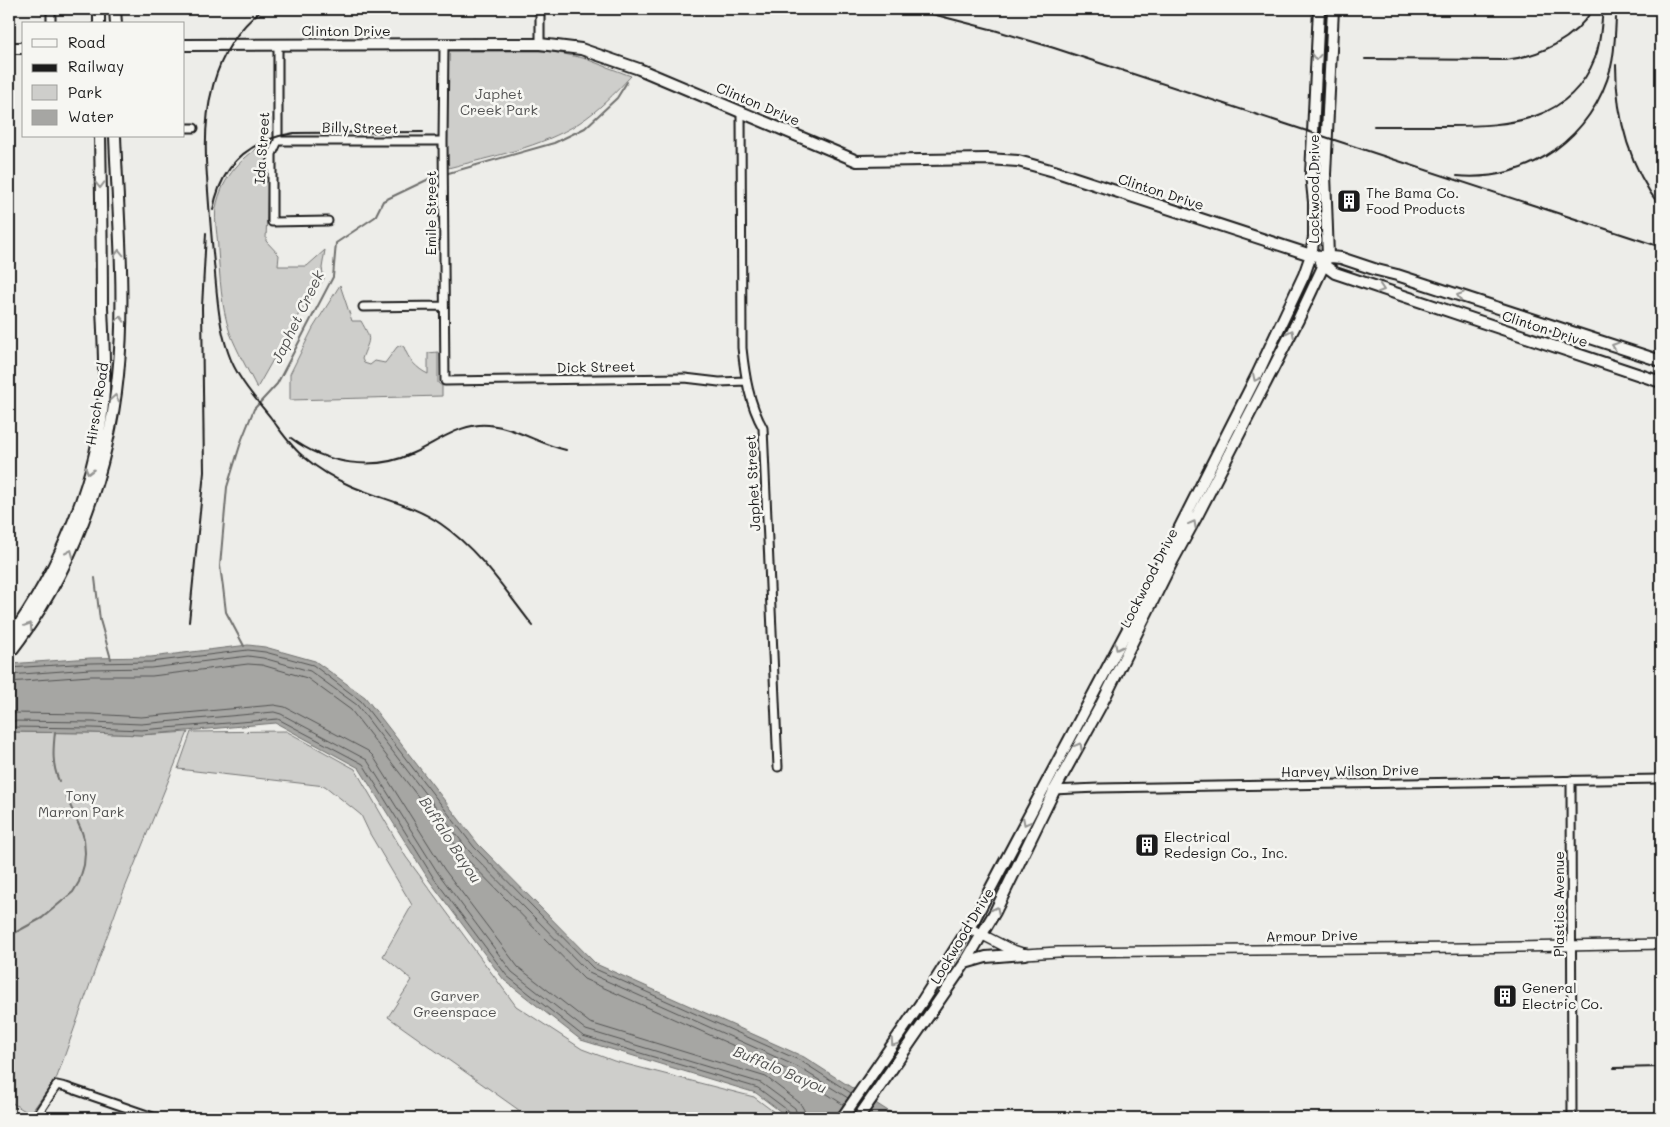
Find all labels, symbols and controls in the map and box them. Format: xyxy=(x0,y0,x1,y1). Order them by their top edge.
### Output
street label: Clinton Drive xyxy=(301,21,391,40)
legend xyxy=(22,22,185,138)
text: Road xyxy=(68,32,105,52)
one-way arrow xyxy=(1310,54,1321,62)
text: Railway xyxy=(68,56,124,76)
street label: Clinton Drive xyxy=(713,77,803,130)
text: Park xyxy=(68,82,102,102)
park label: Japhet Creek Park xyxy=(460,84,538,119)
text: Water xyxy=(68,106,114,126)
street label: Ida Street xyxy=(249,111,274,185)
street label: Billy Street xyxy=(322,117,398,138)
street label: Lockwood Drive xyxy=(1304,134,1323,244)
street label: Clinton Drive xyxy=(1116,169,1207,214)
street label: Emile Street xyxy=(421,171,440,255)
one-way arrow xyxy=(95,181,106,189)
place label: The Bama Co. Food Products xyxy=(1366,183,1465,218)
building icon: The Bama Co. Food Products xyxy=(1336,188,1362,214)
one-way arrow xyxy=(114,249,124,256)
water label: Japhet Creek xyxy=(266,266,329,366)
one-way arrow xyxy=(1376,283,1385,293)
one-way arrow xyxy=(1457,291,1465,301)
street label: Clinton Drive xyxy=(1500,306,1591,351)
one-way arrow xyxy=(115,315,126,323)
one-way arrow xyxy=(1285,329,1295,338)
one-way arrow xyxy=(1611,342,1620,352)
street label: Dick Street xyxy=(557,356,635,377)
street label: Hirsch Road xyxy=(81,361,112,447)
one-way arrow xyxy=(1252,373,1262,382)
one-way arrow xyxy=(109,393,119,402)
street label: Japhet Street xyxy=(740,434,765,532)
one-way arrow xyxy=(84,467,95,476)
one-way arrow xyxy=(1186,520,1196,529)
street label: Lockwood Drive xyxy=(1115,525,1182,631)
one-way arrow xyxy=(63,549,74,558)
one-way arrow xyxy=(23,622,32,631)
one-way arrow xyxy=(1114,642,1124,651)
one-way arrow xyxy=(1072,743,1082,752)
street label: Harvey Wilson Drive xyxy=(1281,760,1419,781)
park label: Tony Marron Park xyxy=(38,786,124,821)
water label: Buffalo Bayou xyxy=(415,792,486,887)
one-way arrow xyxy=(1022,817,1032,826)
place label: Electrical Redesign Co., Inc. xyxy=(1164,827,1288,862)
building icon: Electrical Redesign Co., Inc. xyxy=(1134,832,1160,858)
street label: Plastics Avenue xyxy=(1549,851,1568,957)
street label: Lockwood Drive xyxy=(925,884,998,987)
one-way arrow xyxy=(990,906,1000,915)
street label: Armour Drive xyxy=(1266,925,1358,946)
place label: General Electric Co. xyxy=(1522,978,1603,1013)
building icon: General Electric Co. xyxy=(1492,983,1518,1009)
park label: Garver Greenspace xyxy=(413,986,497,1021)
one-way arrow xyxy=(891,1037,900,1047)
water label: Buffalo Bayou xyxy=(731,1040,830,1098)

